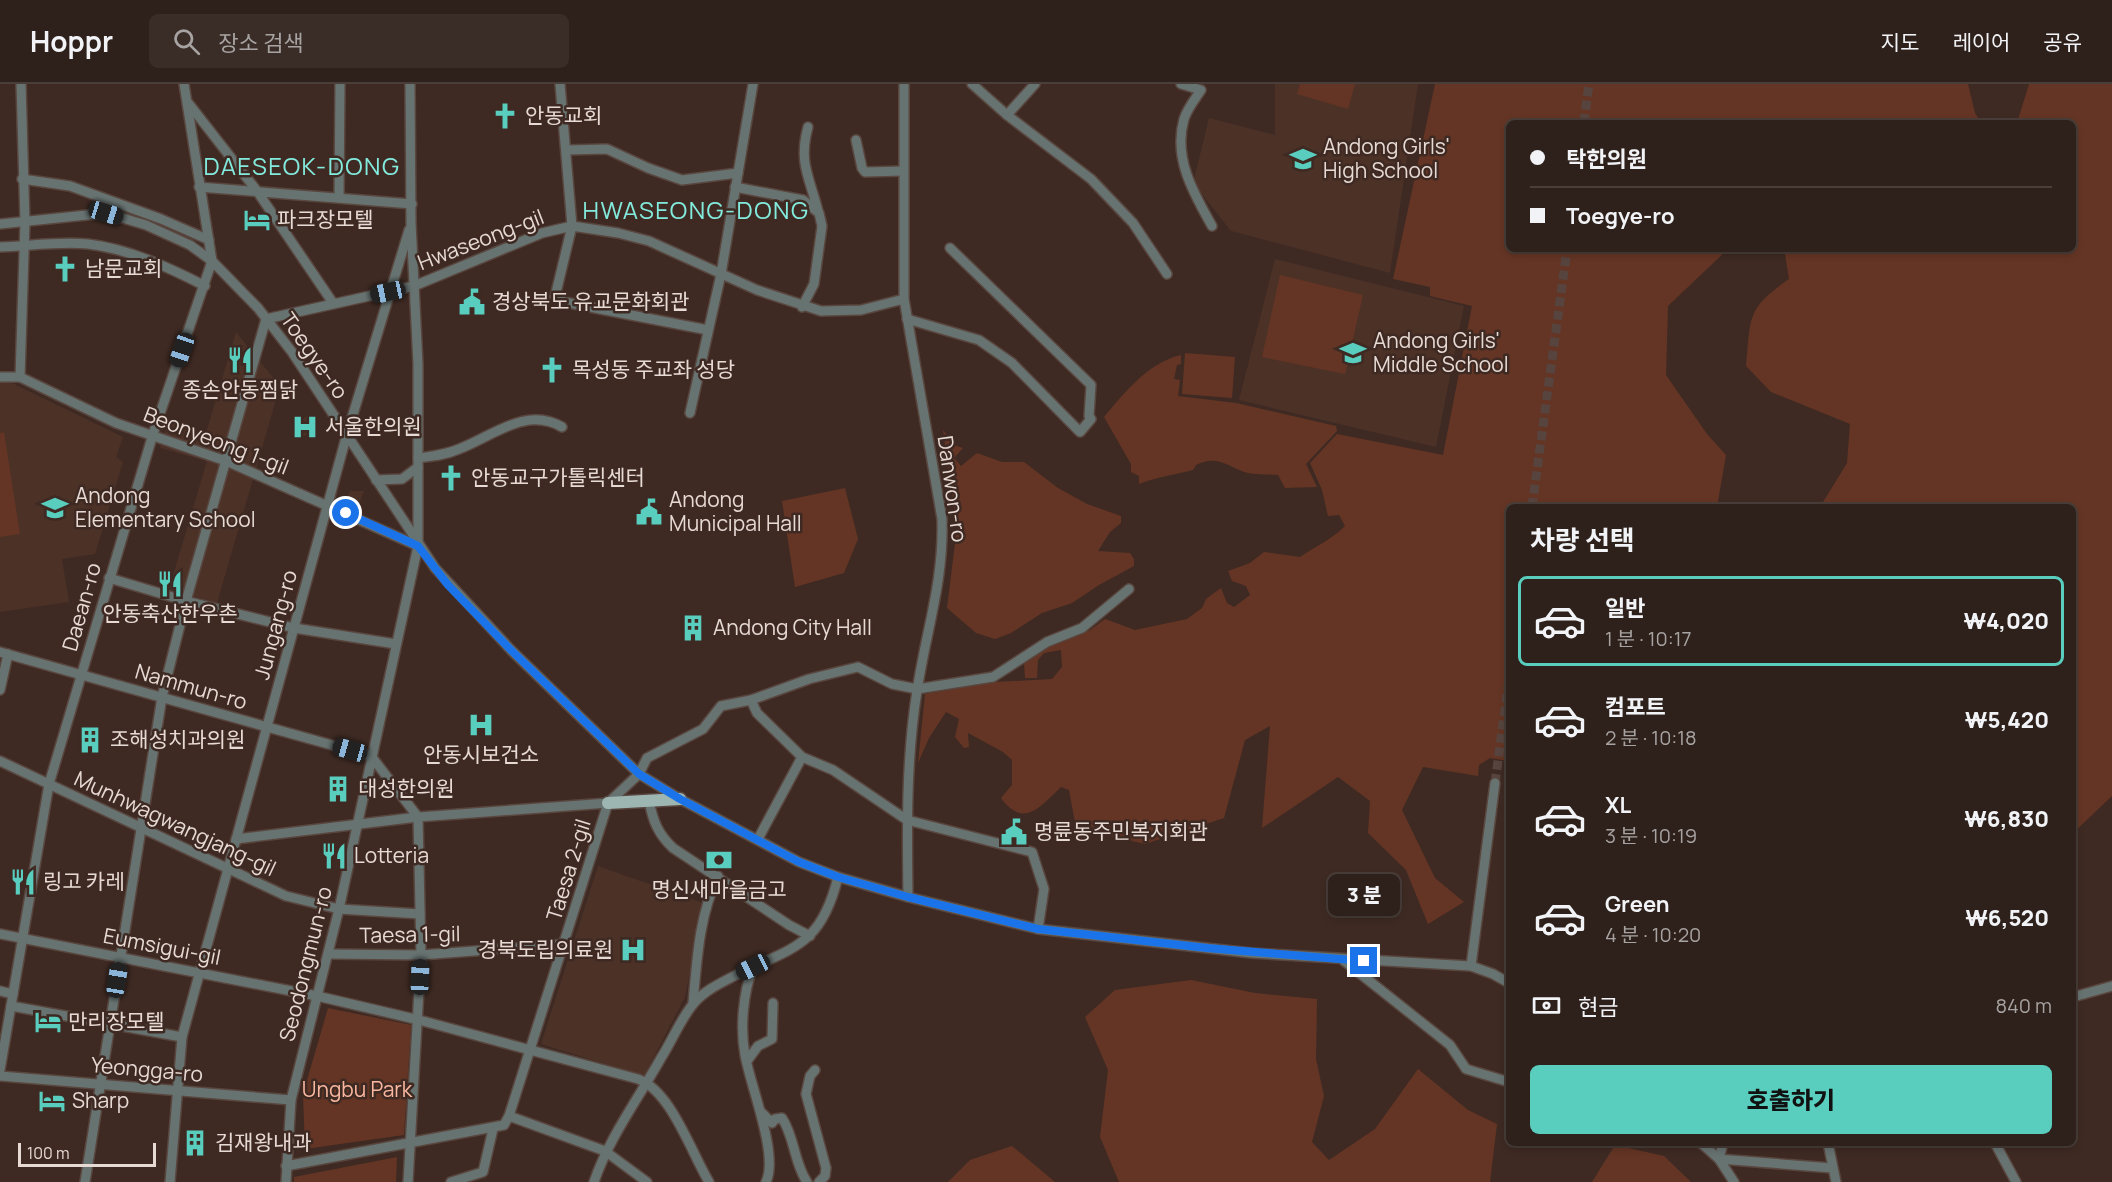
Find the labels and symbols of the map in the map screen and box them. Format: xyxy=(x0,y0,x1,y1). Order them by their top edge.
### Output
church icon: 안동교회 xyxy=(490,101,520,131)
place label: 안동교회 xyxy=(525,101,602,129)
place label: Andong Girls' High School xyxy=(1323,132,1450,184)
school or university icon: Andong Girls' High School xyxy=(1288,144,1318,174)
district label: DAESEOK-DONG xyxy=(204,149,400,182)
district label: HWASEONG-DONG xyxy=(583,193,809,226)
car xyxy=(86,199,126,227)
street label: Hwaseong-gil xyxy=(413,202,548,276)
hotel icon: 파크장모텔 xyxy=(242,205,272,235)
place label: 파크장모텔 xyxy=(277,205,374,233)
church icon: 남문교회 xyxy=(50,254,80,284)
place label: 남문교회 xyxy=(85,254,162,282)
car xyxy=(369,279,407,305)
public building icon: 경상북도 유교문화회관 xyxy=(457,287,487,317)
place label: 경상북도 유교문화회관 xyxy=(492,287,689,315)
street label: Toegye-ro xyxy=(275,307,355,404)
place label: Andong Girls' Middle School xyxy=(1373,326,1509,378)
car xyxy=(168,330,196,370)
school or university icon: Andong Girls' Middle School xyxy=(1338,338,1368,368)
restaurant icon: 종손안동찜닭 xyxy=(225,345,255,375)
church icon: 목성동 주교좌 성당 xyxy=(537,355,567,385)
place label: 목성동 주교좌 성당 xyxy=(572,355,735,383)
place label: 종손안동찜닭 xyxy=(182,375,298,403)
street label: Beonyeong 1-gil xyxy=(140,400,293,481)
hospital icon: 서울한의원 xyxy=(290,412,320,442)
place label: 서울한의원 xyxy=(325,412,422,440)
street label: Danwon-ro xyxy=(932,434,974,544)
church icon: 안동교구가톨릭센터 xyxy=(436,463,466,493)
place label: 안동교구가톨릭센터 xyxy=(471,463,645,491)
place label: Andong Elementary School xyxy=(75,481,256,533)
place label: Andong Municipal Hall xyxy=(669,485,802,537)
school or university icon: Andong Elementary School xyxy=(40,493,70,523)
public building icon: Andong Municipal Hall xyxy=(634,497,664,527)
route start xyxy=(332,499,359,526)
street label: Daean-ro xyxy=(55,559,107,654)
street label: Jungang-ro xyxy=(247,567,303,683)
restaurant icon: 안동축산한우촌 xyxy=(155,569,185,599)
place label: 안동축산한우촌 xyxy=(102,599,238,627)
building icon: Andong City Hall xyxy=(678,613,708,643)
place label: Andong City Hall xyxy=(713,613,872,641)
street label: Nammun-ro xyxy=(132,657,251,715)
hospital icon: 안동시보건소 xyxy=(466,710,496,740)
building icon: 조해성치과의원 xyxy=(75,725,105,755)
place label: 조해성치과의원 xyxy=(110,725,245,753)
car xyxy=(330,736,370,764)
place label: 안동시보건소 xyxy=(423,740,539,768)
street label: Munhwagwangjang-gil xyxy=(70,764,281,882)
building icon: 대성한의원 xyxy=(323,774,353,804)
place label: 대성한의원 xyxy=(358,774,455,802)
street label: Taesa 2-gil xyxy=(539,815,597,924)
public building icon: 명륜동주민복지회관 xyxy=(999,817,1029,847)
place label: 명륜동주민복지회관 xyxy=(1034,817,1208,845)
restaurant icon: Lotteria xyxy=(319,841,349,871)
place label: Lotteria xyxy=(354,841,429,869)
bank icon: 명신새마을금고 xyxy=(704,845,734,875)
restaurant icon: 링고 카레 xyxy=(8,867,38,897)
place label: 링고 카레 xyxy=(43,867,124,895)
callout: 3 분 xyxy=(1328,874,1400,916)
place label: 명신새마을금고 xyxy=(651,875,787,903)
street label: Seodongmun-ro xyxy=(272,883,338,1044)
street label: Taesa 1-gil xyxy=(359,919,461,949)
street label: Eumsigui-gil xyxy=(101,921,223,971)
place label: 경북도립의료원 xyxy=(478,935,613,963)
hospital icon: 경북도립의료원 xyxy=(618,935,648,965)
route end xyxy=(1350,947,1377,974)
car xyxy=(733,951,773,983)
car xyxy=(410,959,430,995)
car xyxy=(105,961,129,999)
hotel icon: 만리장모텔 xyxy=(33,1007,63,1037)
place label: 만리장모텔 xyxy=(68,1007,165,1035)
street label: Yeongga-ro xyxy=(90,1050,204,1088)
park label: Ungbu Park xyxy=(302,1075,413,1103)
hotel icon: Sharp xyxy=(37,1086,67,1116)
place label: Sharp xyxy=(72,1086,129,1114)
building icon: 김재왕내과 xyxy=(180,1128,210,1158)
place label: 김재왕내과 xyxy=(215,1128,312,1156)
scale bar xyxy=(18,1140,156,1168)

